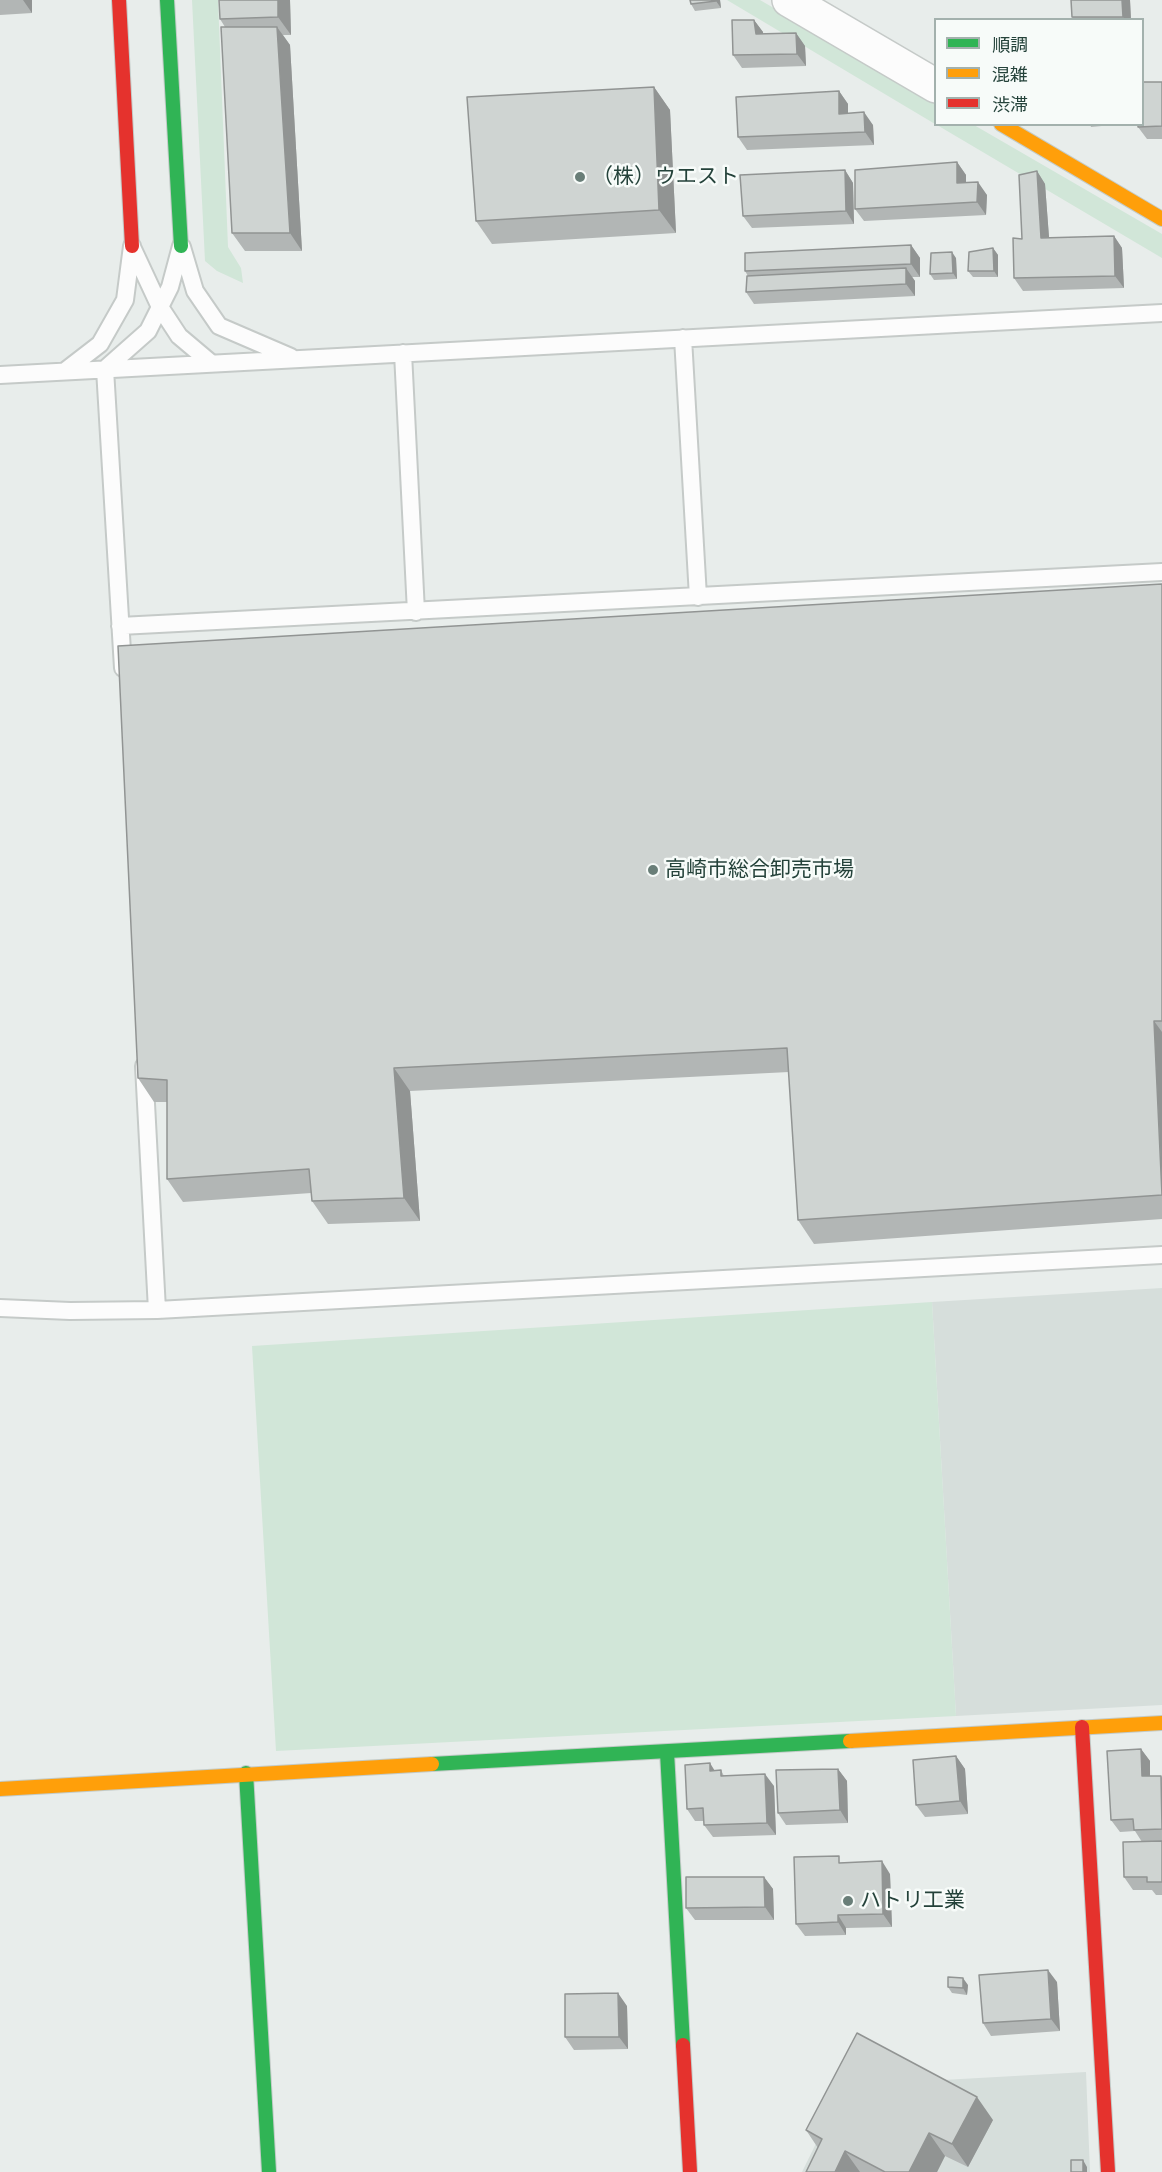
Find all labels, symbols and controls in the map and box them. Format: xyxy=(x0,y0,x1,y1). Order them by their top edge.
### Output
legend xyxy=(934,18,1144,126)
text: 順調 xyxy=(992,33,1028,56)
text: 混雑 xyxy=(992,63,1028,86)
text: 渋滞 xyxy=(992,93,1028,116)
place label: （株）ウエスト xyxy=(592,164,739,190)
marker: （株）ウエスト xyxy=(573,170,587,184)
place label: 高崎市総合卸売市場 xyxy=(665,857,854,883)
marker: 高崎市総合卸売市場 xyxy=(646,863,660,877)
place label: ハトリ工業 xyxy=(860,1888,965,1914)
marker: ハトリ工業 xyxy=(841,1894,855,1908)

